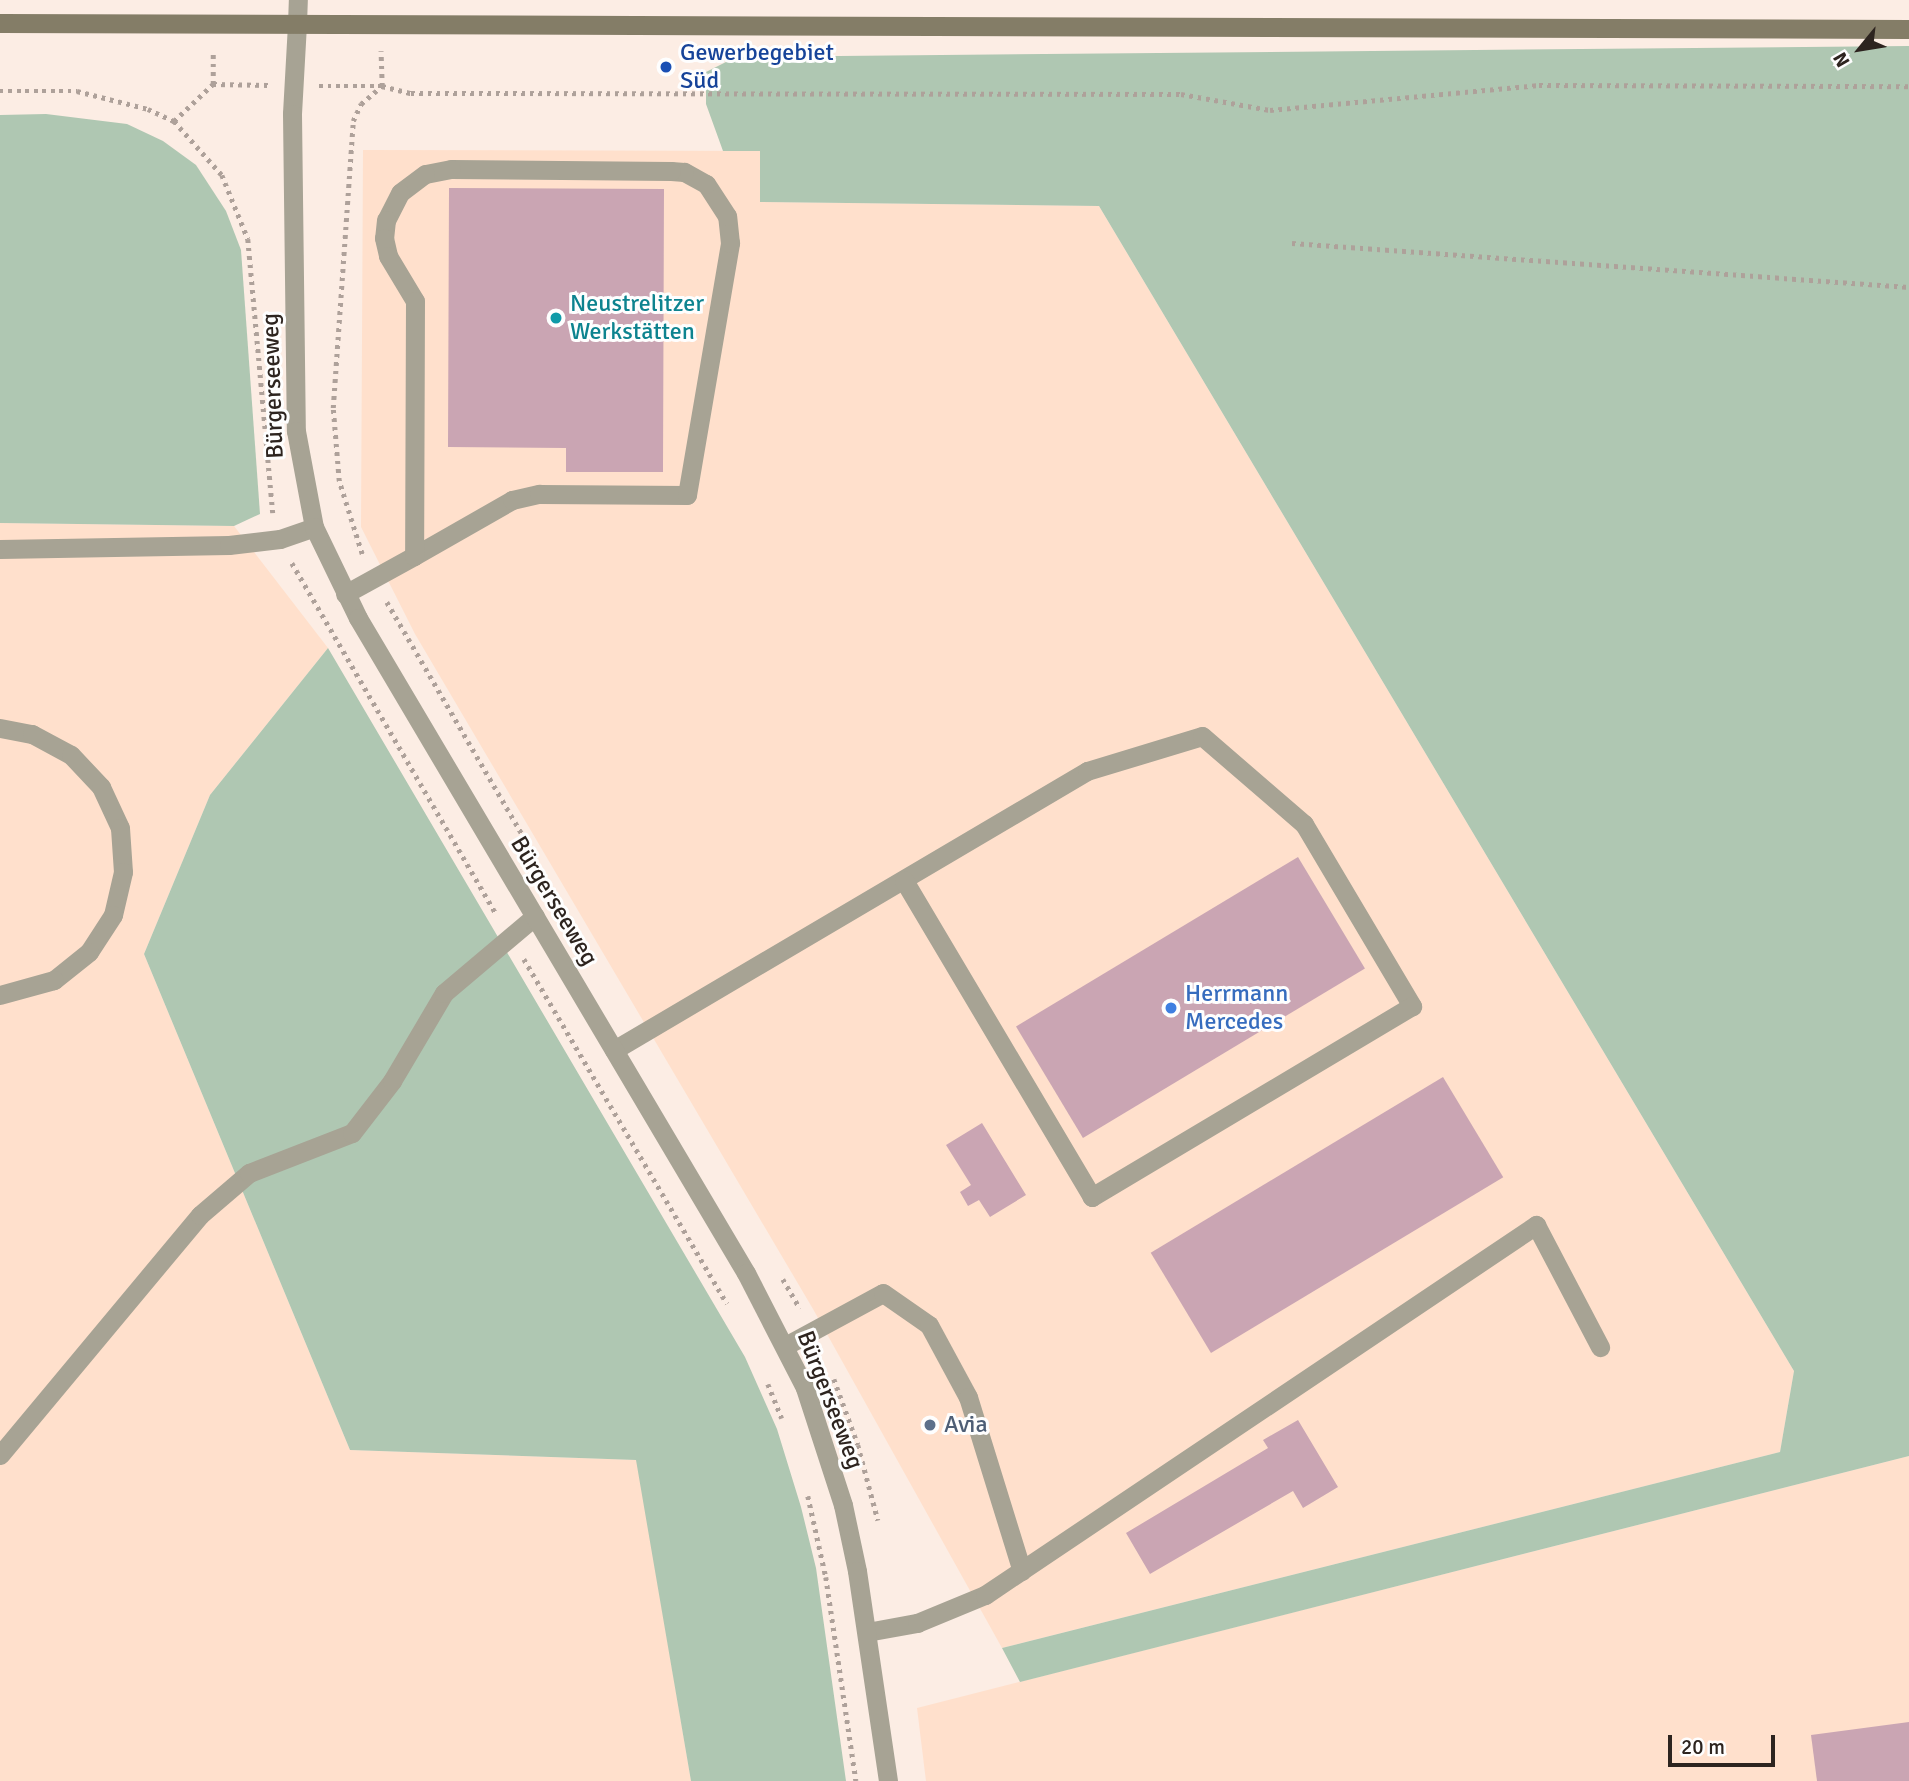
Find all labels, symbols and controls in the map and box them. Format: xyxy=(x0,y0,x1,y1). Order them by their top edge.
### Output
north arrow xyxy=(1825,14,1895,84)
place label: Gewerbegebiet Süd xyxy=(680,39,834,95)
text: N xyxy=(1828,48,1856,71)
marker: Gewerbegebiet Süd xyxy=(658,59,674,75)
place label: Neustrelitzer Werkstätten xyxy=(570,290,704,346)
marker: Neustrelitzer Werkstätten xyxy=(548,310,564,326)
street label: Bürgerseeweg xyxy=(256,313,290,459)
street label: Bürgerseeweg xyxy=(504,831,604,971)
place label: Herrmann Mercedes xyxy=(1185,980,1288,1036)
marker: Herrmann Mercedes xyxy=(1163,1000,1179,1016)
street label: Bürgerseeweg xyxy=(790,1327,870,1473)
place label: Avia xyxy=(944,1411,988,1439)
marker: Avia xyxy=(922,1417,938,1433)
scale bar xyxy=(1671,1722,1778,1766)
text: 20 m xyxy=(1681,1734,1725,1760)

